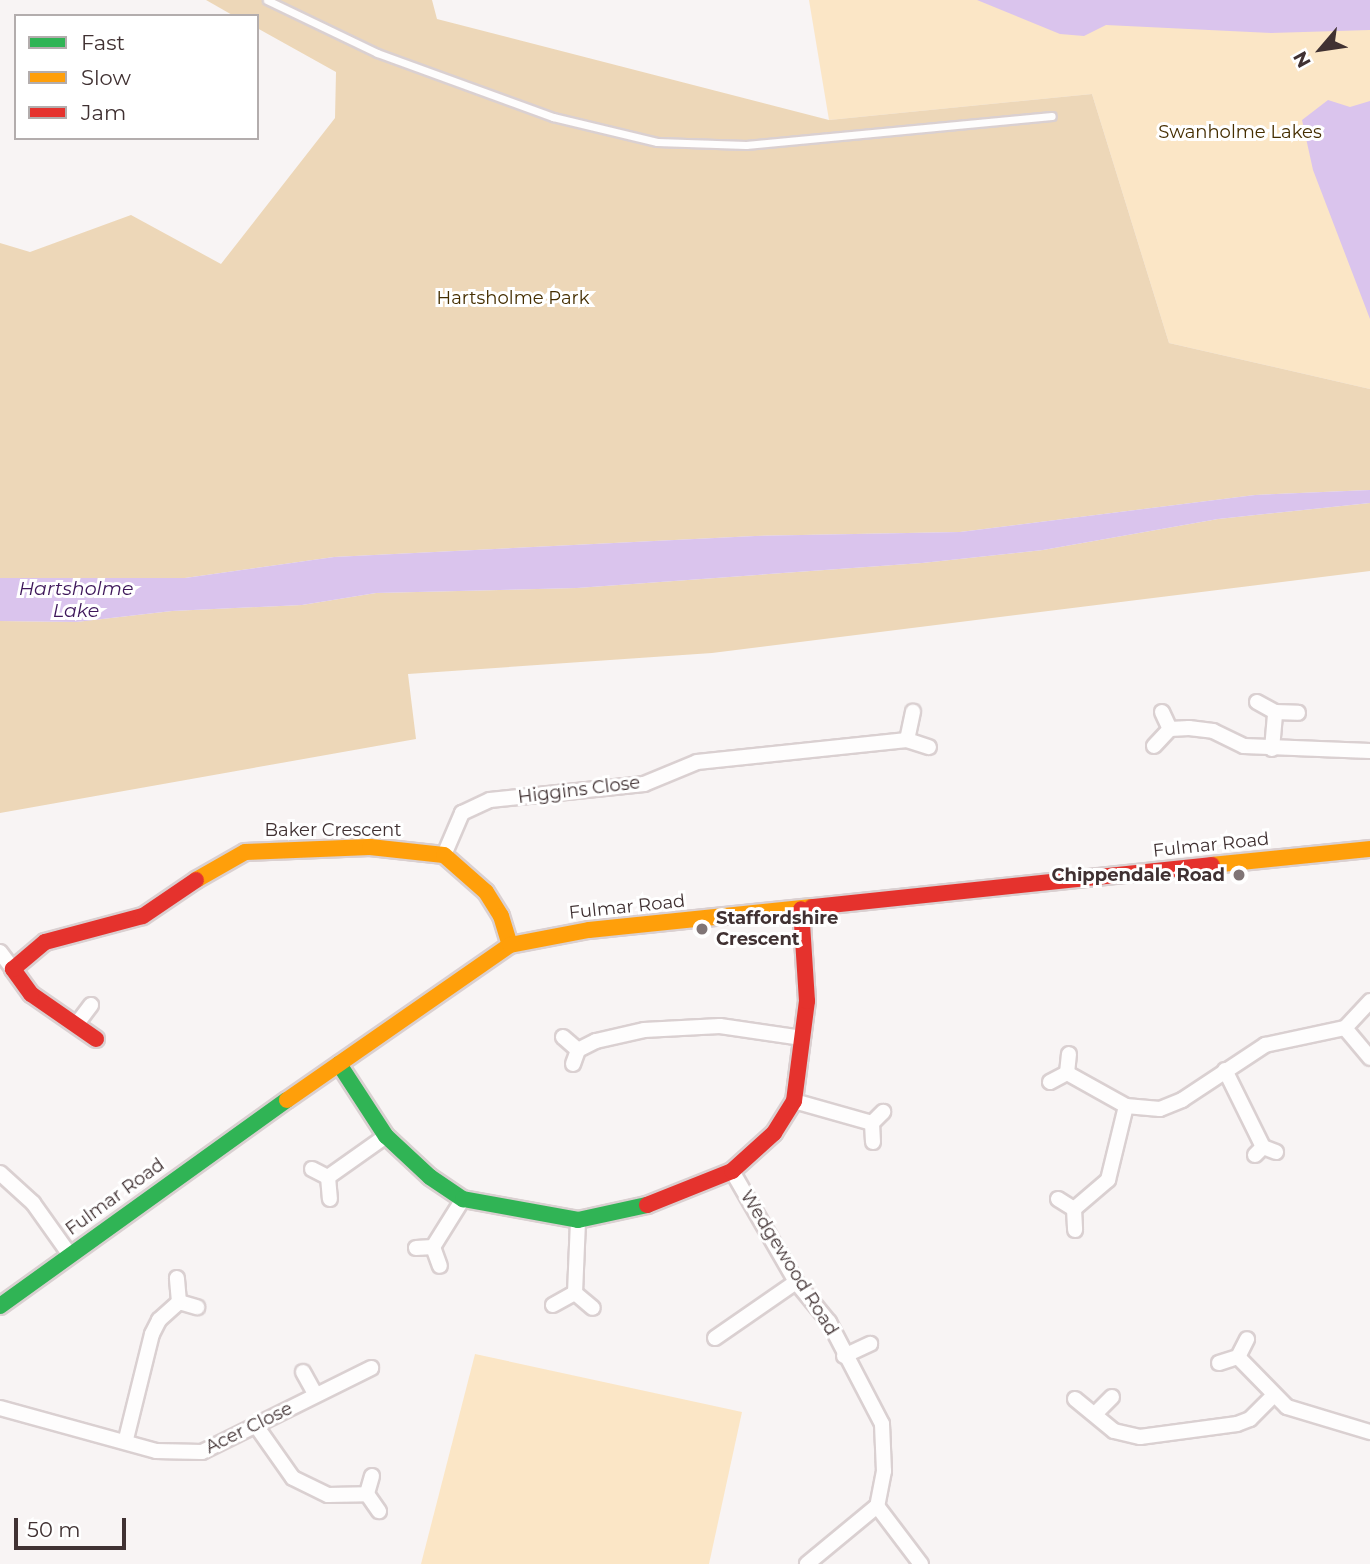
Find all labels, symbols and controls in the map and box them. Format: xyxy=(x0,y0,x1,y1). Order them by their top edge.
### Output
legend xyxy=(14,14,259,140)
north arrow xyxy=(1286,14,1356,84)
text: Fast xyxy=(81,30,125,55)
text: N xyxy=(1288,47,1316,72)
text: Slow xyxy=(81,65,131,90)
text: Jam xyxy=(81,100,126,125)
park label: Swanholme Lakes xyxy=(1158,121,1322,143)
park label: Hartsholme Park xyxy=(437,287,589,309)
water label: Hartsholme Lake xyxy=(19,578,133,622)
street label: Higgins Close xyxy=(517,772,641,808)
street label: Baker Crescent xyxy=(264,819,402,841)
street label: Fulmar Road xyxy=(1152,828,1270,862)
place label: Chippendale Road xyxy=(1051,864,1225,886)
marker: Chippendale Road xyxy=(1231,867,1247,883)
street label: Fulmar Road xyxy=(568,890,686,924)
place label: Staffordshire Crescent xyxy=(716,908,838,950)
marker: Staffordshire Crescent xyxy=(694,921,710,937)
street label: Fulmar Road xyxy=(61,1154,169,1240)
street label: Wedgewood Road xyxy=(736,1186,842,1340)
street label: Acer Close xyxy=(202,1398,296,1458)
scale bar xyxy=(18,1504,130,1548)
text: 50 m xyxy=(27,1517,81,1542)

